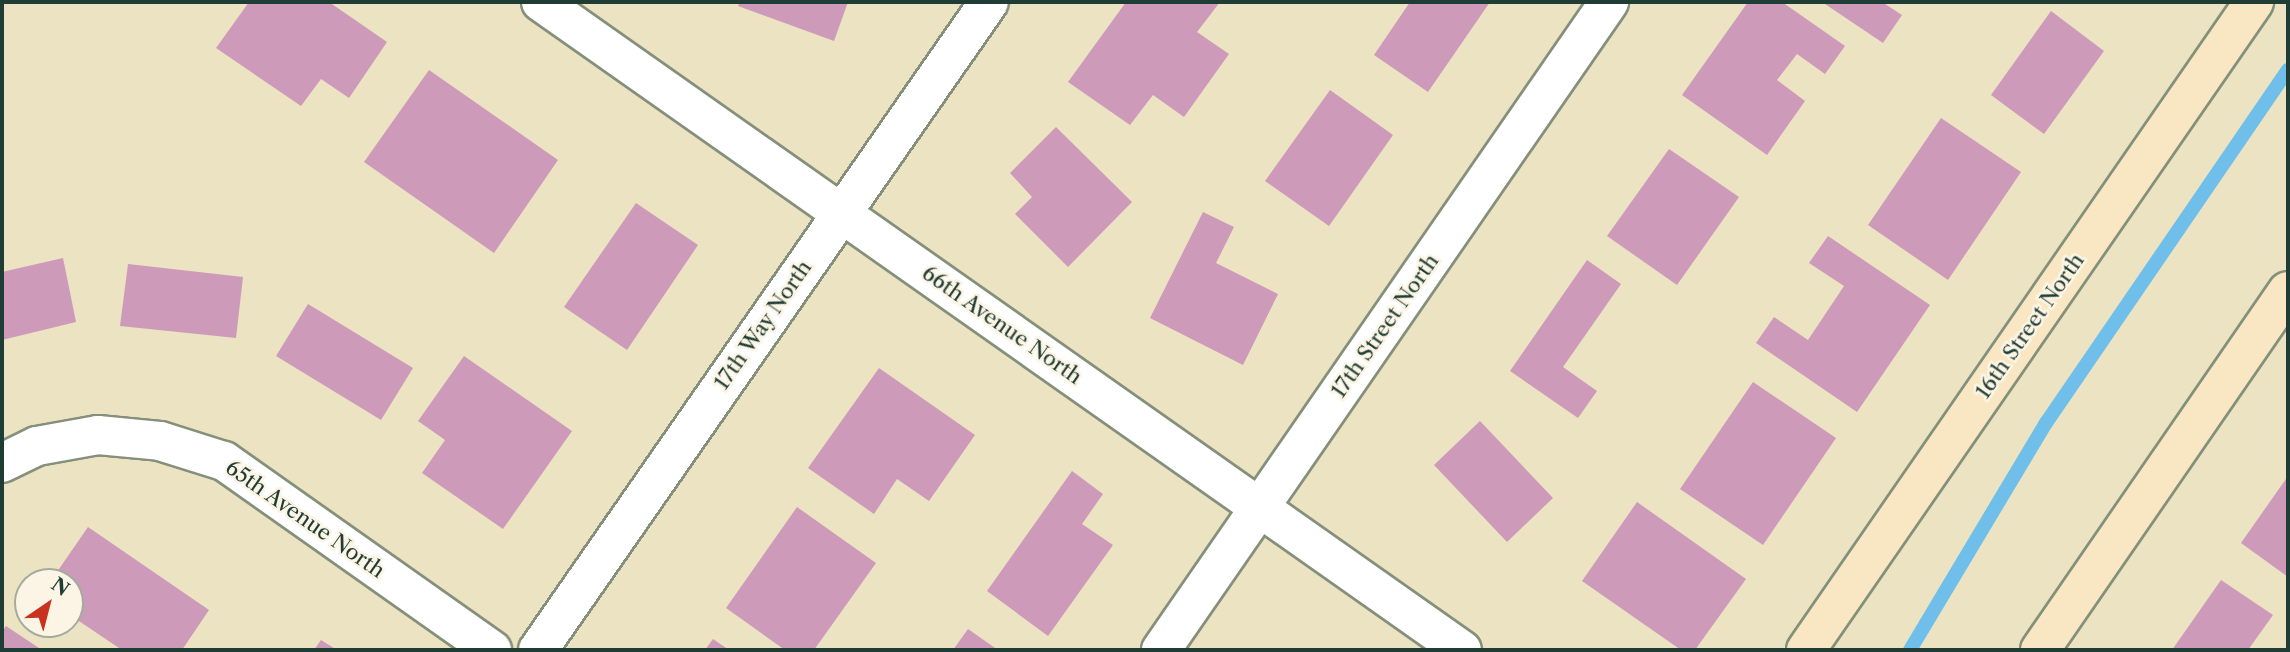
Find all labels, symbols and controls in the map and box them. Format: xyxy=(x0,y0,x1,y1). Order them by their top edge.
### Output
street label: 17th Street North xyxy=(1326,249,1444,403)
street label: 16th Street North xyxy=(1970,249,2090,403)
street label: 17th Way North xyxy=(709,255,817,395)
street label: 66th Avenue North xyxy=(917,260,1087,390)
street label: 65th Avenue North xyxy=(220,454,390,584)
north arrow xyxy=(14,568,84,638)
text: N xyxy=(47,573,74,601)

